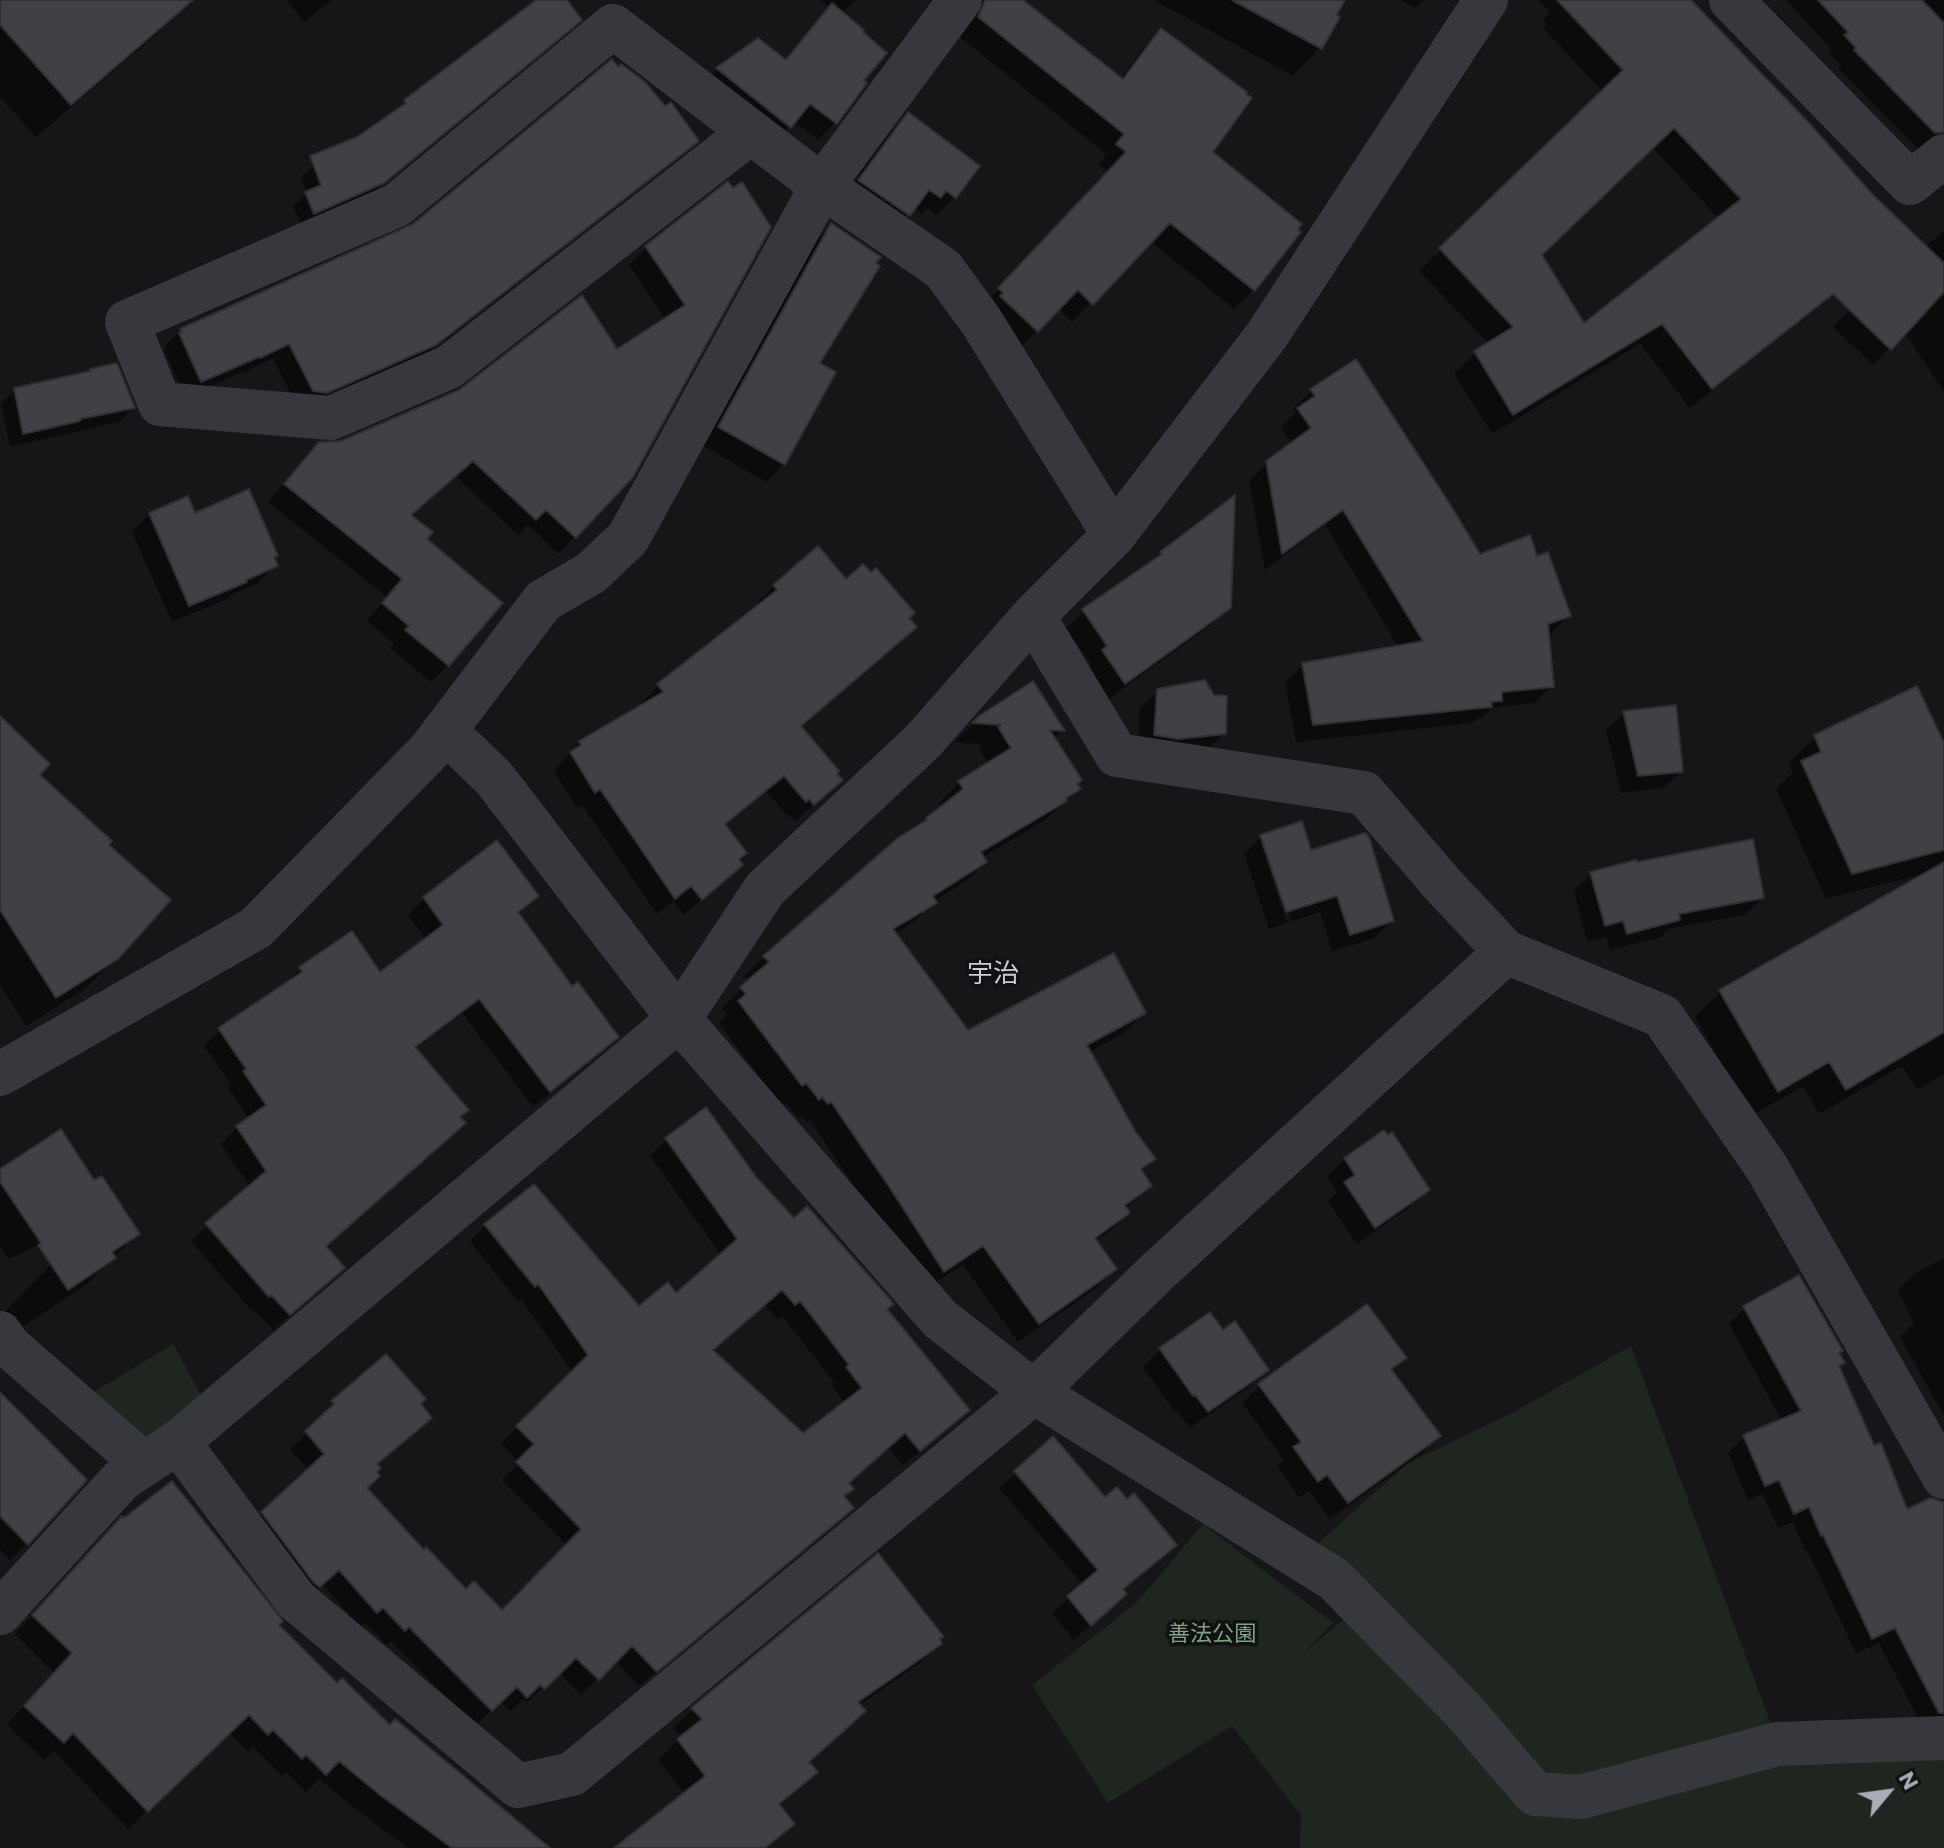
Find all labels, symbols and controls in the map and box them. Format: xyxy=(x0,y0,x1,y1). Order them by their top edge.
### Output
district label: 宇治 xyxy=(967,957,1019,989)
park label: 善法公園 xyxy=(1168,1621,1256,1647)
north arrow xyxy=(1848,1752,1928,1832)
text: N xyxy=(1894,1766,1925,1794)

